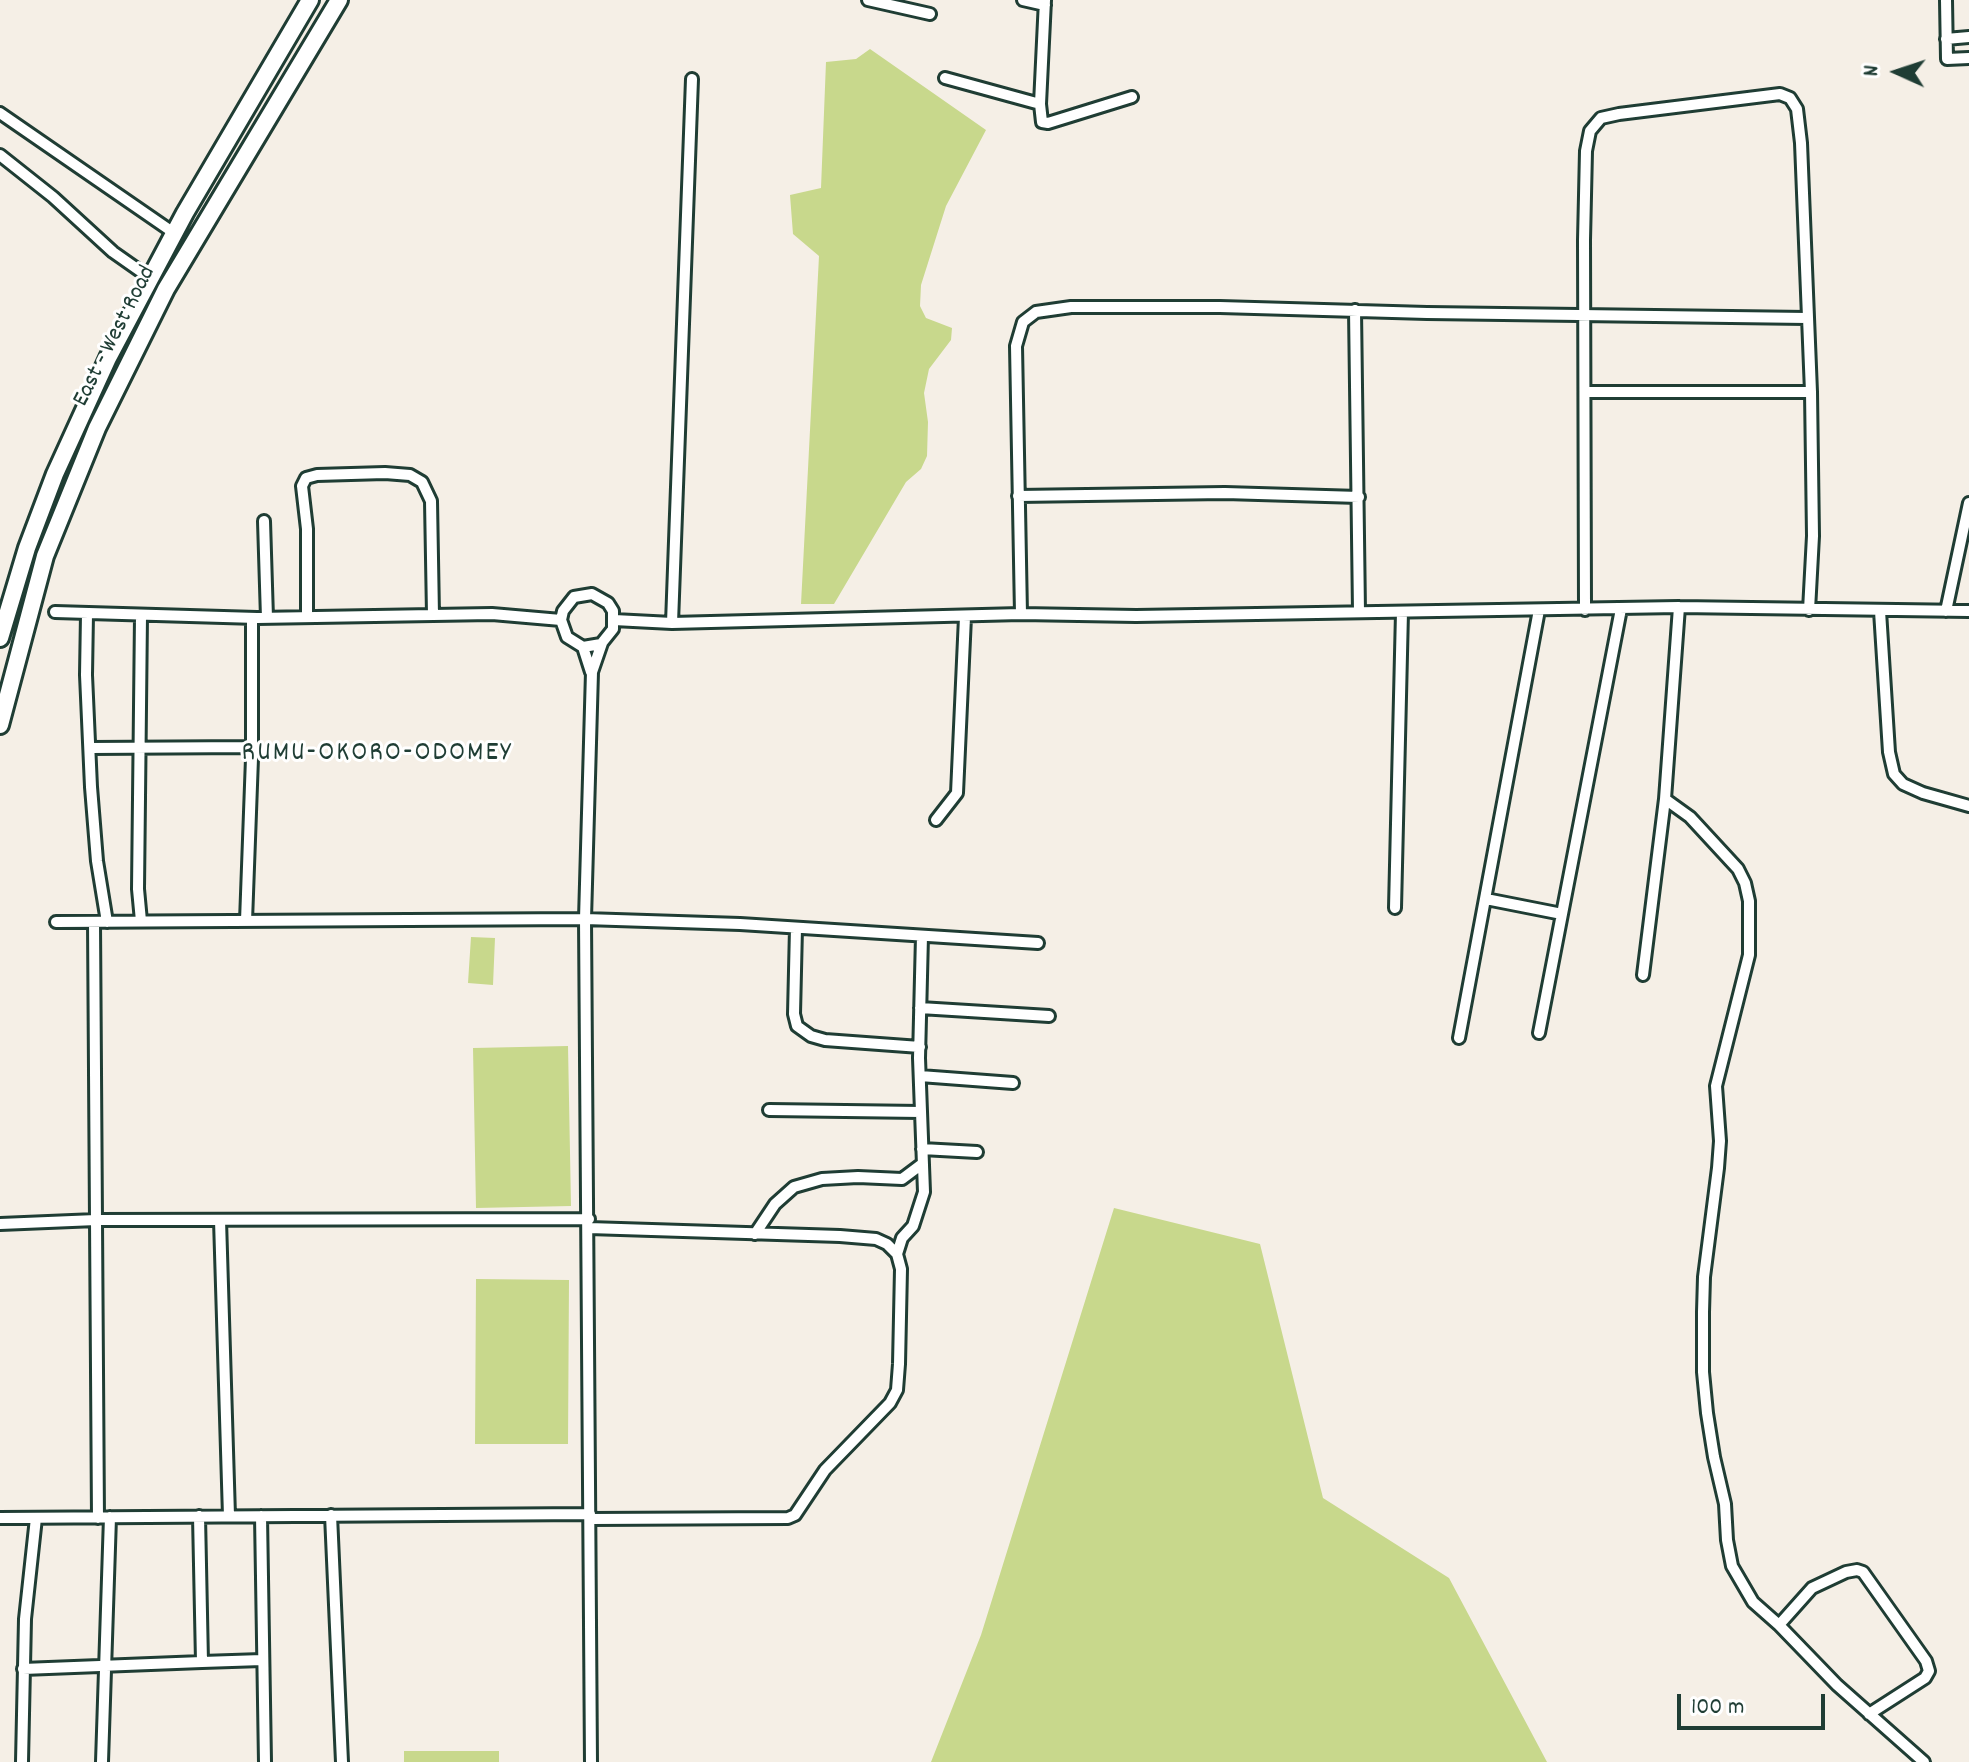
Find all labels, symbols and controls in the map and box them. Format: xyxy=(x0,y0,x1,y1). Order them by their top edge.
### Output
north arrow xyxy=(1857,32,1937,112)
text: N xyxy=(1857,64,1888,77)
street label: East - West Road xyxy=(68,262,164,412)
district label: RUMU-OKORO-ODOMEY xyxy=(242,738,512,772)
scale bar xyxy=(1681,1678,1829,1728)
text: 100 m xyxy=(1691,1691,1744,1725)

